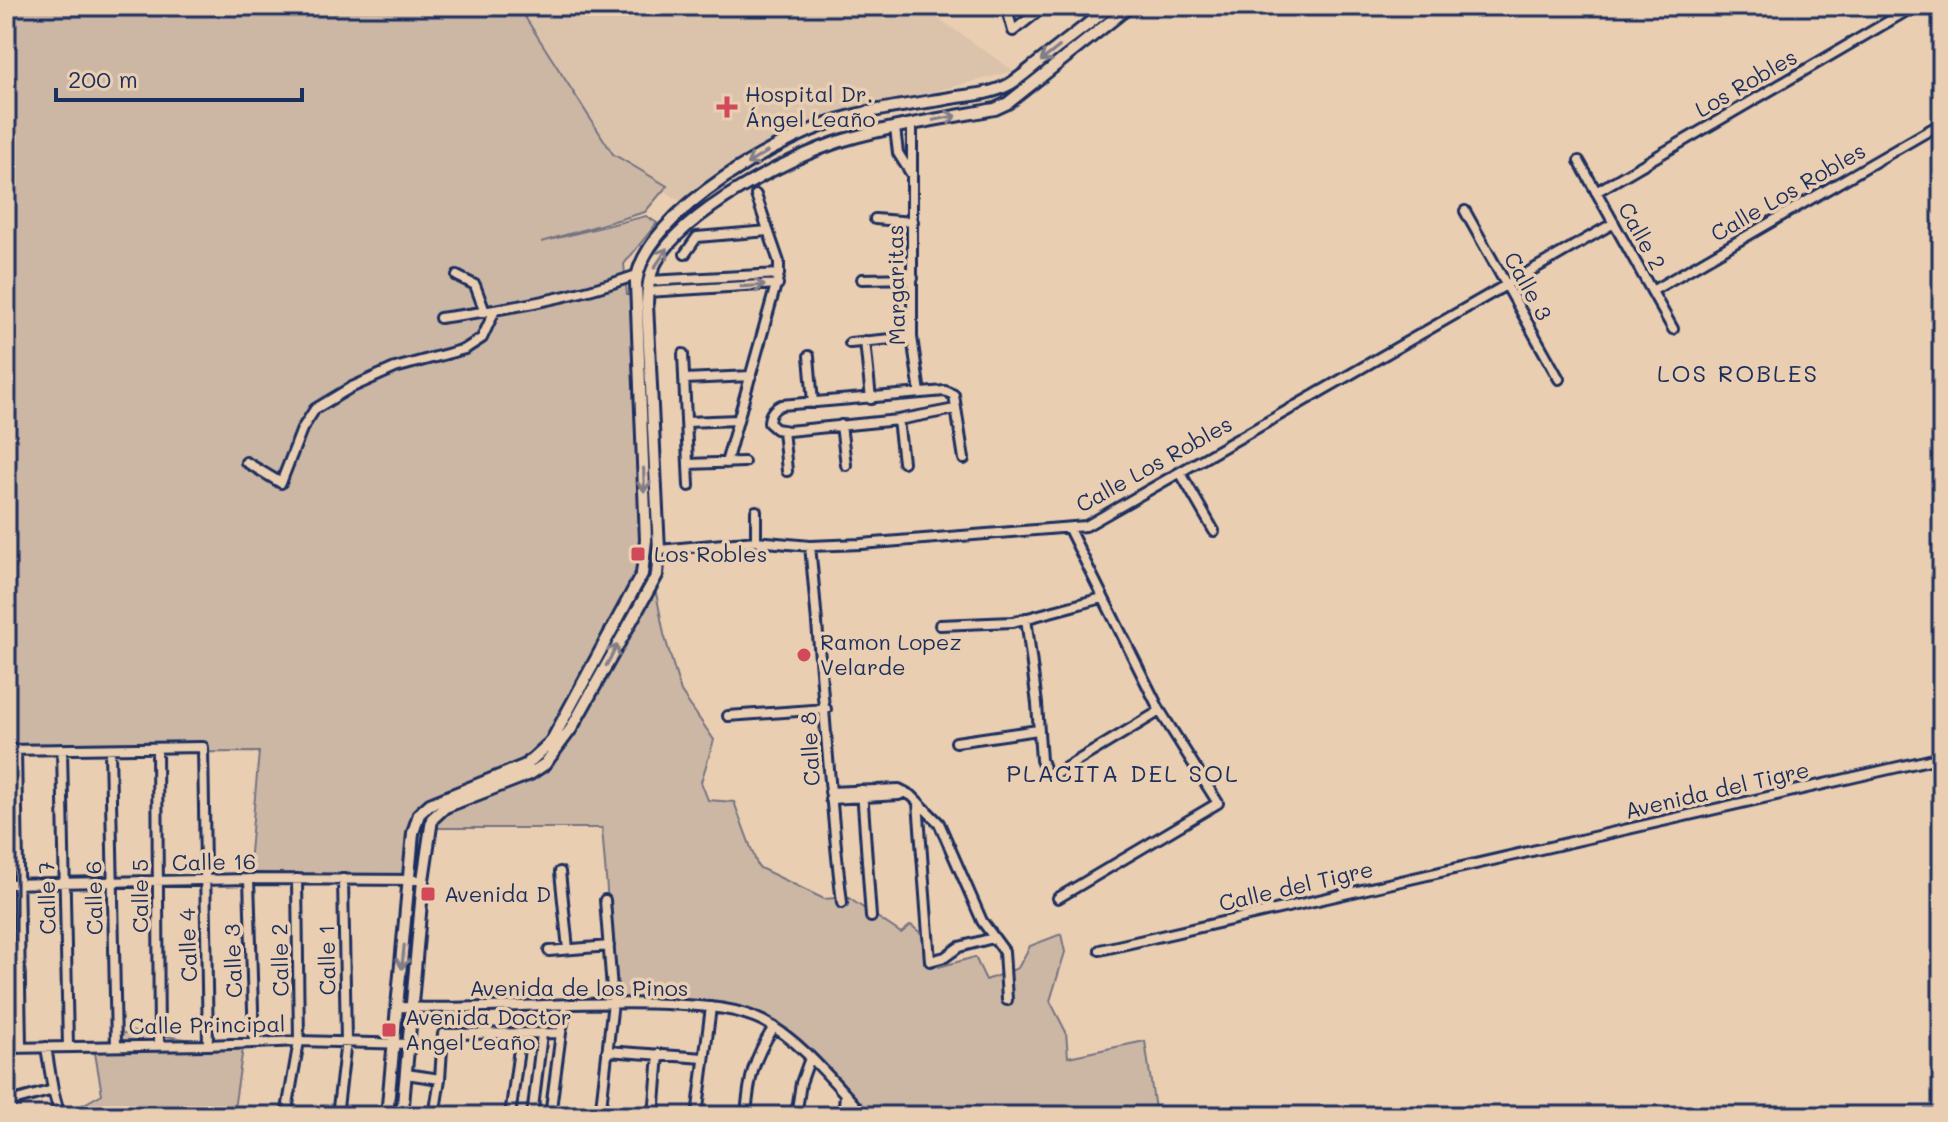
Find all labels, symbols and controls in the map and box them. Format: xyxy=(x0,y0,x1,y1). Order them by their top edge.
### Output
street label: Los Robles xyxy=(1689,42,1802,123)
one-way arrow xyxy=(1039,45,1061,62)
scale bar xyxy=(56,52,302,102)
text: 200 m xyxy=(68,63,138,94)
place label: Hospital Dr. Ángel Leaño xyxy=(745,79,875,133)
marker: Hospital Dr. Ángel Leaño xyxy=(716,96,738,118)
one-way arrow xyxy=(932,110,957,125)
street label: Calle Los Robles xyxy=(1705,135,1871,248)
one-way arrow xyxy=(746,150,769,166)
street label: Calle 2 xyxy=(1612,197,1673,275)
street label: Margaritas xyxy=(880,224,911,346)
street label: Calle 3 xyxy=(1498,246,1559,325)
one-way arrow xyxy=(653,247,669,269)
one-way arrow xyxy=(739,278,766,293)
district label: LOS ROBLES xyxy=(1657,357,1819,388)
street label: Calle Los Robles xyxy=(1070,409,1237,519)
one-way arrow xyxy=(636,466,651,493)
place label: Los Robles xyxy=(654,539,767,568)
marker: Los Robles xyxy=(629,545,647,563)
place label: Ramon Lopez Velarde xyxy=(820,627,962,681)
one-way arrow xyxy=(604,644,620,667)
marker: Ramon Lopez Velarde xyxy=(795,646,813,664)
street label: Calle 8 xyxy=(793,711,826,787)
street label: Avenida del Tigre xyxy=(1622,754,1812,825)
district label: PLACITA DEL SOL xyxy=(1006,757,1240,788)
street label: Calle 16 xyxy=(172,846,256,877)
street label: Calle del Tigre xyxy=(1216,854,1376,917)
street label: Calle 5 xyxy=(125,859,154,933)
street label: Calle 7 xyxy=(31,861,62,935)
street label: Calle 6 xyxy=(78,861,109,935)
place label: Avenida D xyxy=(444,879,551,908)
marker: Avenida D xyxy=(419,885,437,903)
street label: Calle 4 xyxy=(172,907,203,983)
street label: Calle 3 xyxy=(217,923,248,999)
street label: Calle 2 xyxy=(264,923,295,997)
street label: Calle 1 xyxy=(311,924,342,996)
one-way arrow xyxy=(395,943,410,970)
street label: Avenida de los Pinos xyxy=(470,973,688,1002)
place label: Avenida Doctor Angel Leaño xyxy=(405,1002,572,1056)
street label: Calle Principal xyxy=(128,1009,286,1040)
marker: Avenida Doctor Angel Leaño xyxy=(380,1021,398,1039)

